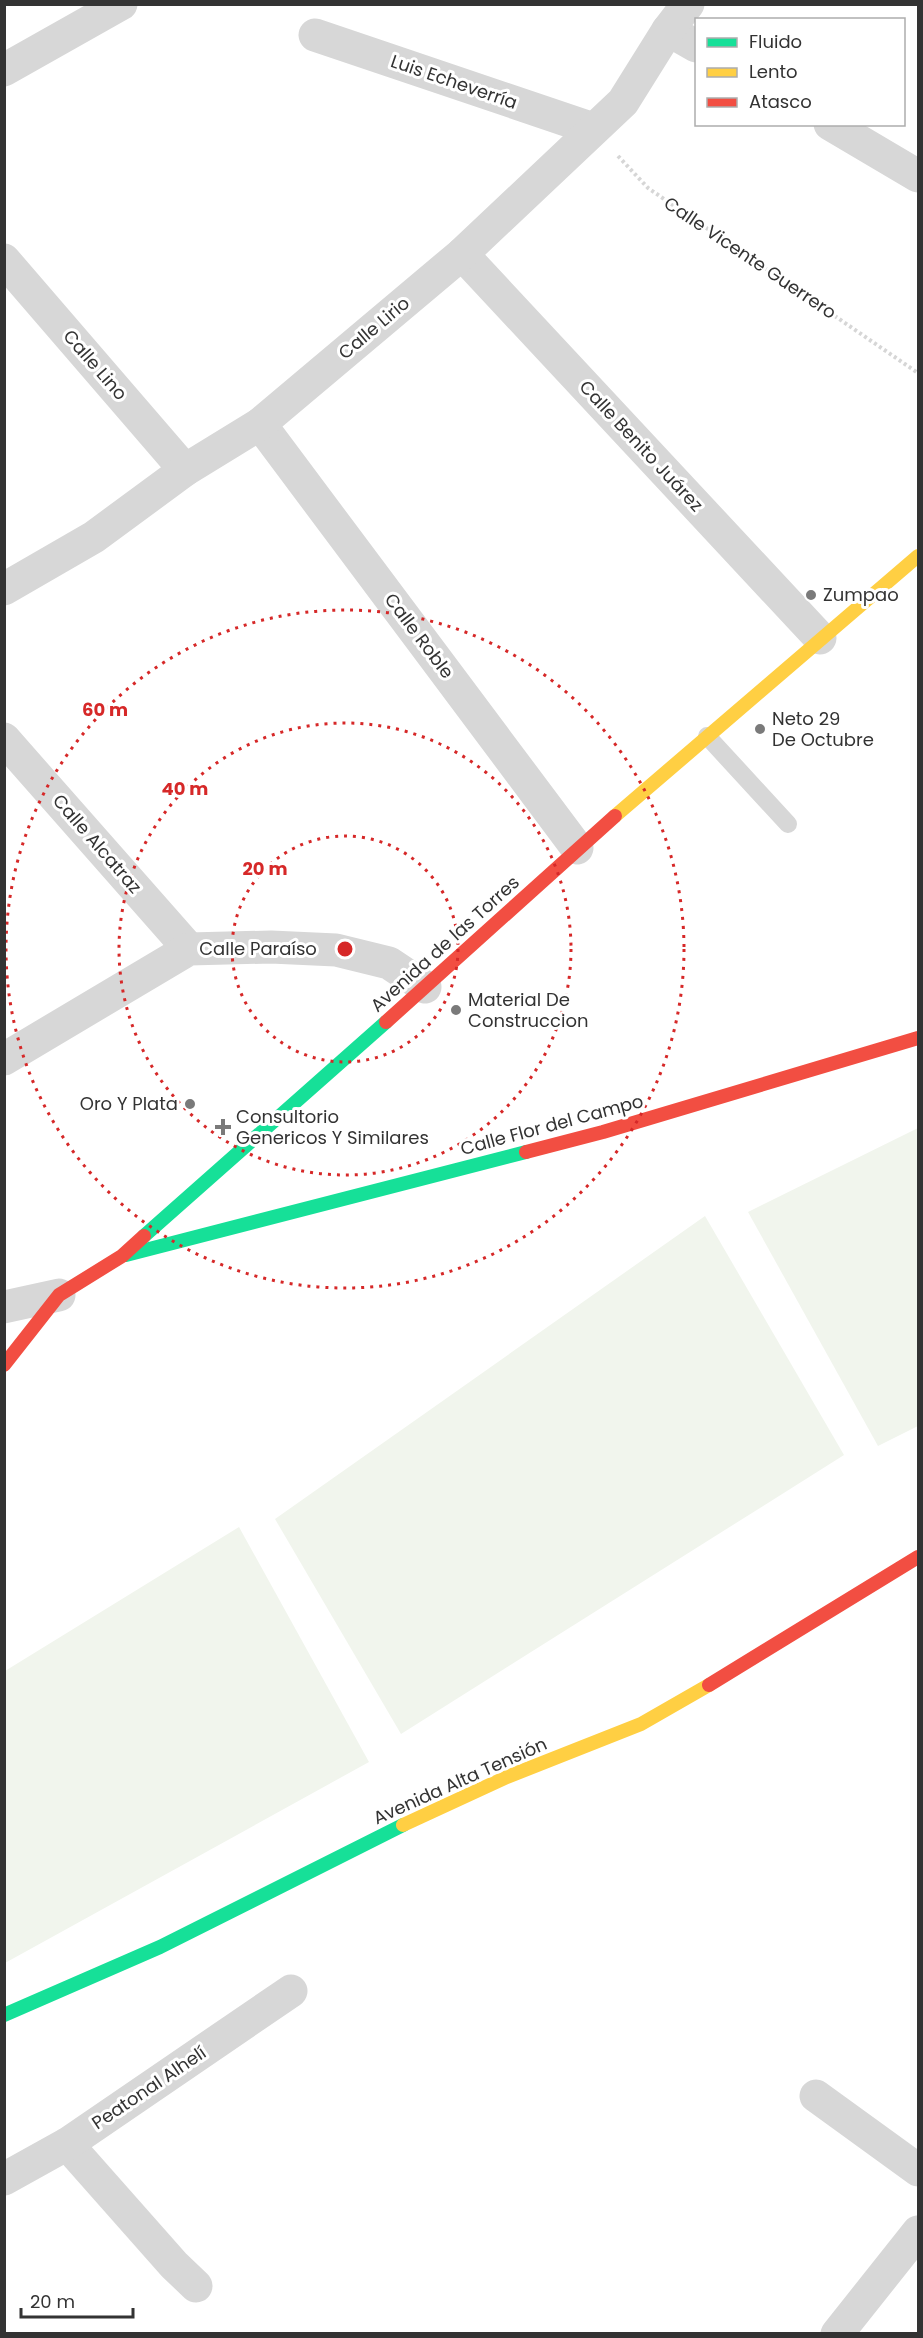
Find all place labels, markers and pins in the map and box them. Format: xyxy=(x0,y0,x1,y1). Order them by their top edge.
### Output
place label: Zumpao xyxy=(823,582,899,607)
marker: Zumpao xyxy=(804,588,818,602)
place label: Neto 29 De Octubre xyxy=(772,706,874,752)
marker: Neto 29 De Octubre xyxy=(753,722,767,736)
centre of rings xyxy=(335,939,355,959)
place label: Material De Construccion xyxy=(468,987,588,1033)
marker: Material De Construccion xyxy=(449,1003,463,1017)
place label: Oro Y Plata xyxy=(80,1091,178,1116)
marker: Oro Y Plata xyxy=(183,1097,197,1111)
place label: Consultorio Genericos Y Similares xyxy=(236,1104,429,1150)
marker: Consultorio Genericos Y Similares xyxy=(214,1118,232,1136)

